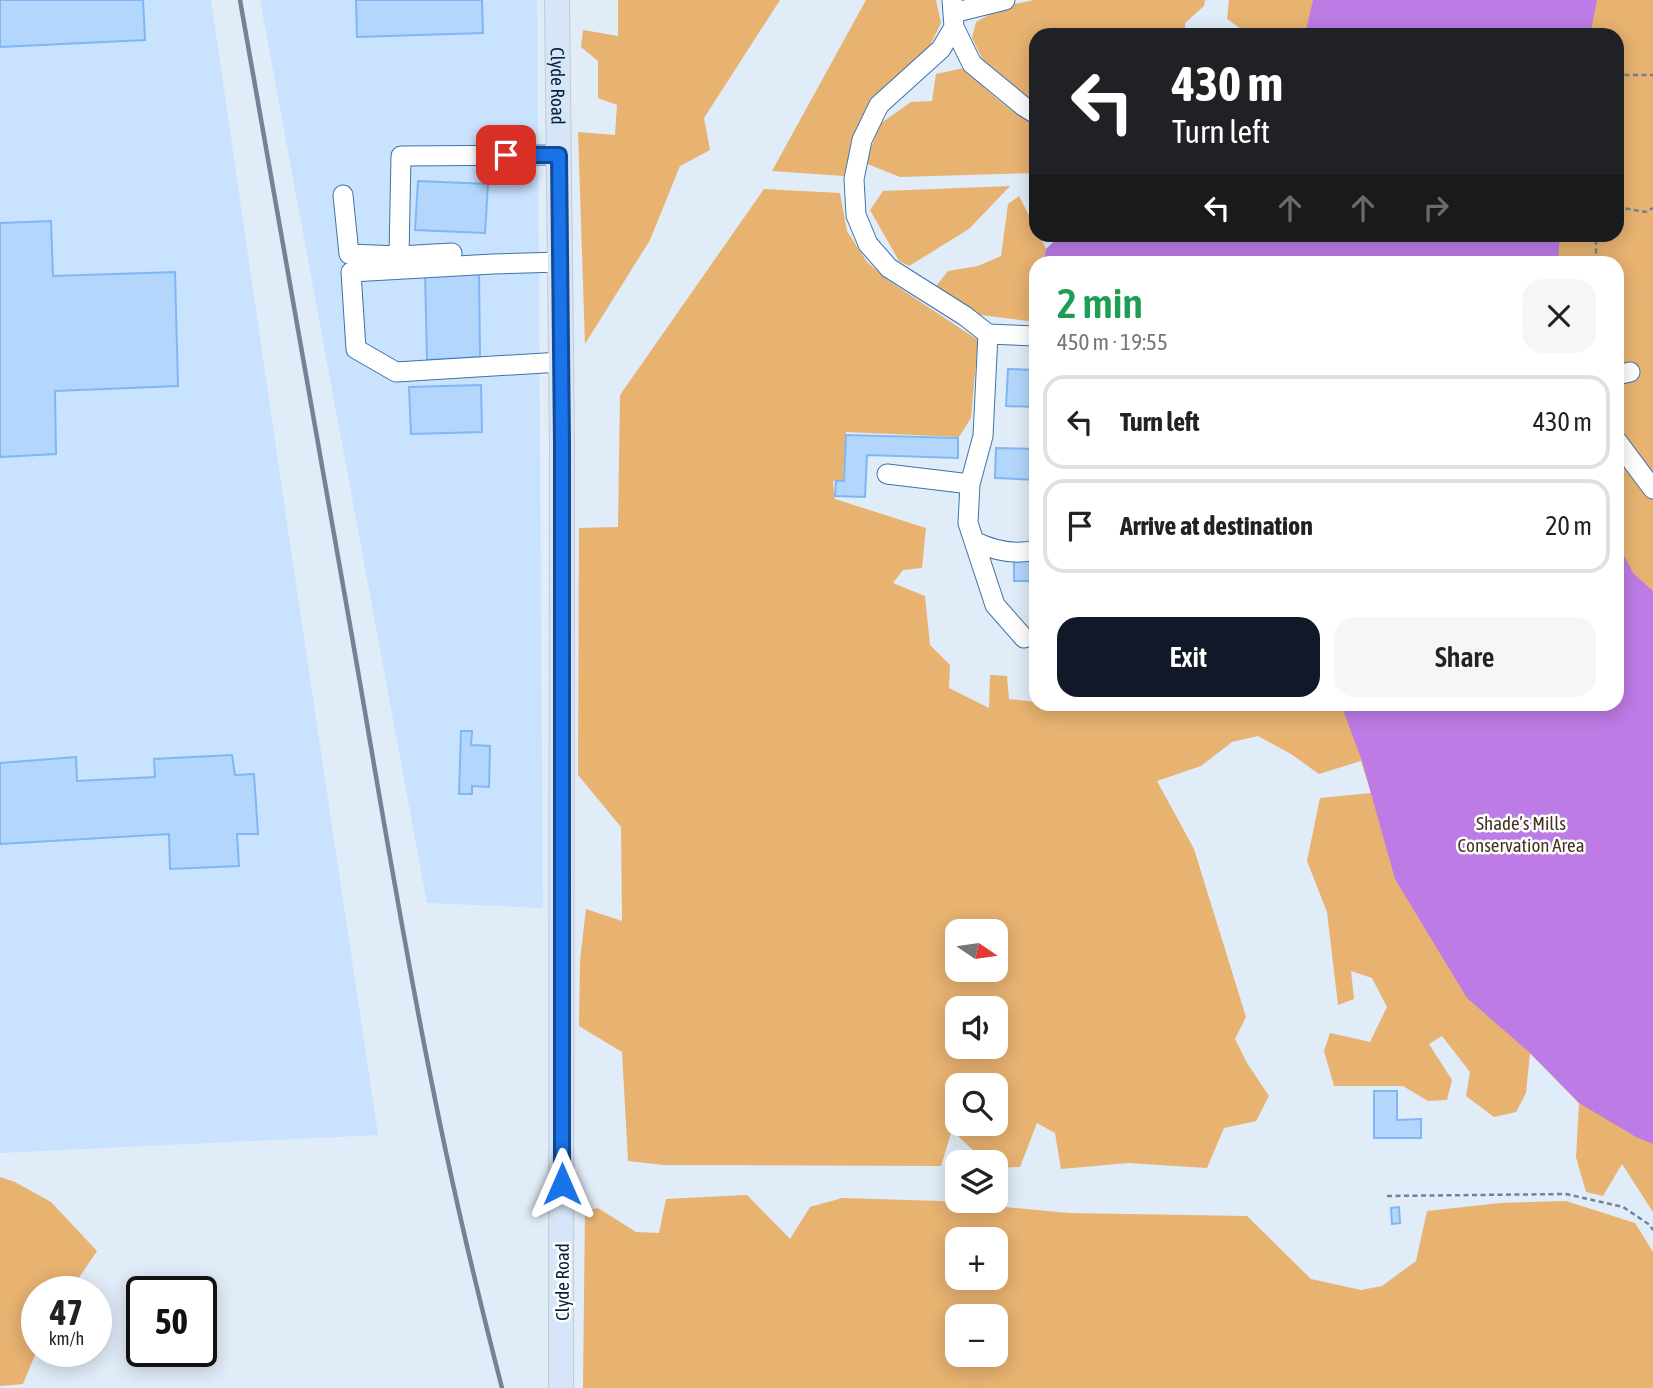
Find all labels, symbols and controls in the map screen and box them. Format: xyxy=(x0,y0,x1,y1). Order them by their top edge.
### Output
street label: Clyde Road xyxy=(547,47,569,125)
text: 430 m xyxy=(1172,55,1283,111)
icon: left xyxy=(1057,56,1148,147)
text: Turn left xyxy=(1172,113,1270,150)
pin xyxy=(476,125,536,185)
icon: arrive xyxy=(487,136,525,174)
icon: left xyxy=(1198,189,1236,227)
icon: ahead xyxy=(1271,189,1309,227)
icon: ahead xyxy=(1344,189,1382,227)
icon: right xyxy=(1417,189,1455,227)
text: 2 min xyxy=(1057,279,1143,327)
button: close xyxy=(1522,279,1596,353)
text: 450 m · 19:55 xyxy=(1057,329,1168,355)
icon: left xyxy=(1061,403,1099,441)
text: Turn left xyxy=(1120,407,1200,437)
text: 430 m xyxy=(1533,407,1592,437)
icon: arrive xyxy=(1061,507,1099,545)
text: Arrive at destination xyxy=(1120,511,1313,541)
text: 20 m xyxy=(1545,511,1592,541)
button: Exit xyxy=(1057,617,1320,697)
button: Share xyxy=(1334,617,1596,697)
park label: Shade’s Mills Conservation Area xyxy=(1457,812,1585,856)
north arrow xyxy=(945,919,1008,982)
map controls xyxy=(945,919,1008,1367)
button: sound xyxy=(945,996,1008,1059)
button: search xyxy=(945,1073,1008,1136)
position arrow xyxy=(525,1147,599,1221)
button: layers xyxy=(945,1150,1008,1213)
button: + xyxy=(945,1227,1008,1290)
street label: Clyde Road xyxy=(551,1243,573,1321)
speed limit sign: 50 xyxy=(126,1276,217,1367)
text: 47 xyxy=(50,1292,83,1332)
button: − xyxy=(945,1304,1008,1367)
text: km/h xyxy=(49,1328,84,1349)

